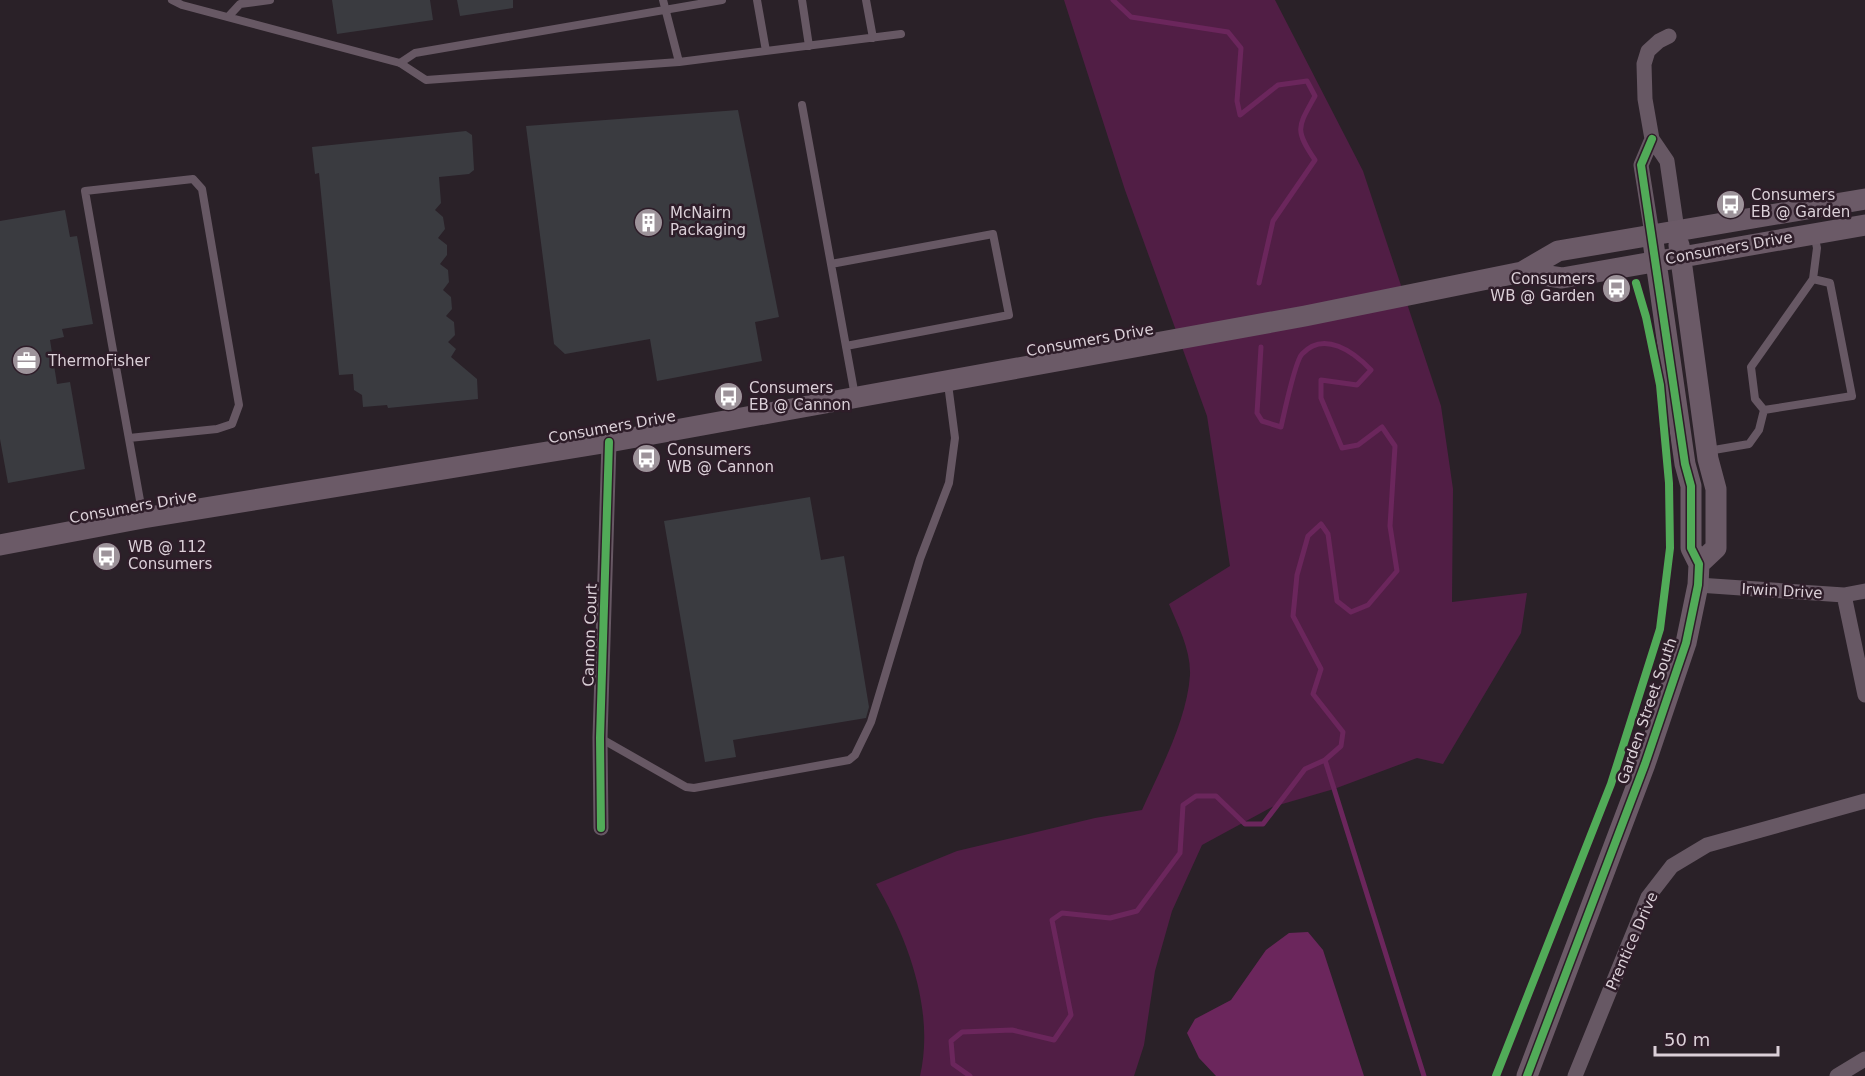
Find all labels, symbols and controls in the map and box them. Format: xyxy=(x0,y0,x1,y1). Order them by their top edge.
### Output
place label: Consumers EB @ Garden xyxy=(1751,186,1850,221)
bus stop icon: Consumers EB @ Garden xyxy=(1714,188,1746,220)
place label: McNairn Packaging xyxy=(670,204,746,239)
building icon: McNairn Packaging xyxy=(633,206,665,238)
street label: Consumers Drive xyxy=(1664,228,1794,268)
place label: Consumers WB @ Garden xyxy=(1490,270,1595,305)
bus stop icon: Consumers WB @ Garden xyxy=(1600,272,1632,304)
street label: Consumers Drive xyxy=(1025,320,1155,360)
office icon: ThermoFisher xyxy=(11,345,43,377)
place label: ThermoFisher xyxy=(47,352,151,370)
place label: Consumers EB @ Cannon xyxy=(749,379,851,414)
bus stop icon: Consumers EB @ Cannon xyxy=(712,381,744,413)
street label: Consumers Drive xyxy=(547,407,677,447)
place label: Consumers WB @ Cannon xyxy=(667,441,774,476)
bus stop icon: Consumers WB @ Cannon xyxy=(630,443,662,475)
street label: Consumers Drive xyxy=(68,487,198,527)
place label: WB @ 112 Consumers xyxy=(128,538,212,573)
bus stop icon: WB @ 112 Consumers xyxy=(91,540,123,572)
street label: Irwin Drive xyxy=(1741,580,1823,602)
street label: Cannon Court xyxy=(579,583,601,687)
street label: Garden Street South xyxy=(1613,635,1681,787)
street label: Prentice Drive xyxy=(1602,889,1662,993)
scale bar xyxy=(1655,1019,1778,1057)
text: 50 m xyxy=(1664,1029,1710,1050)

